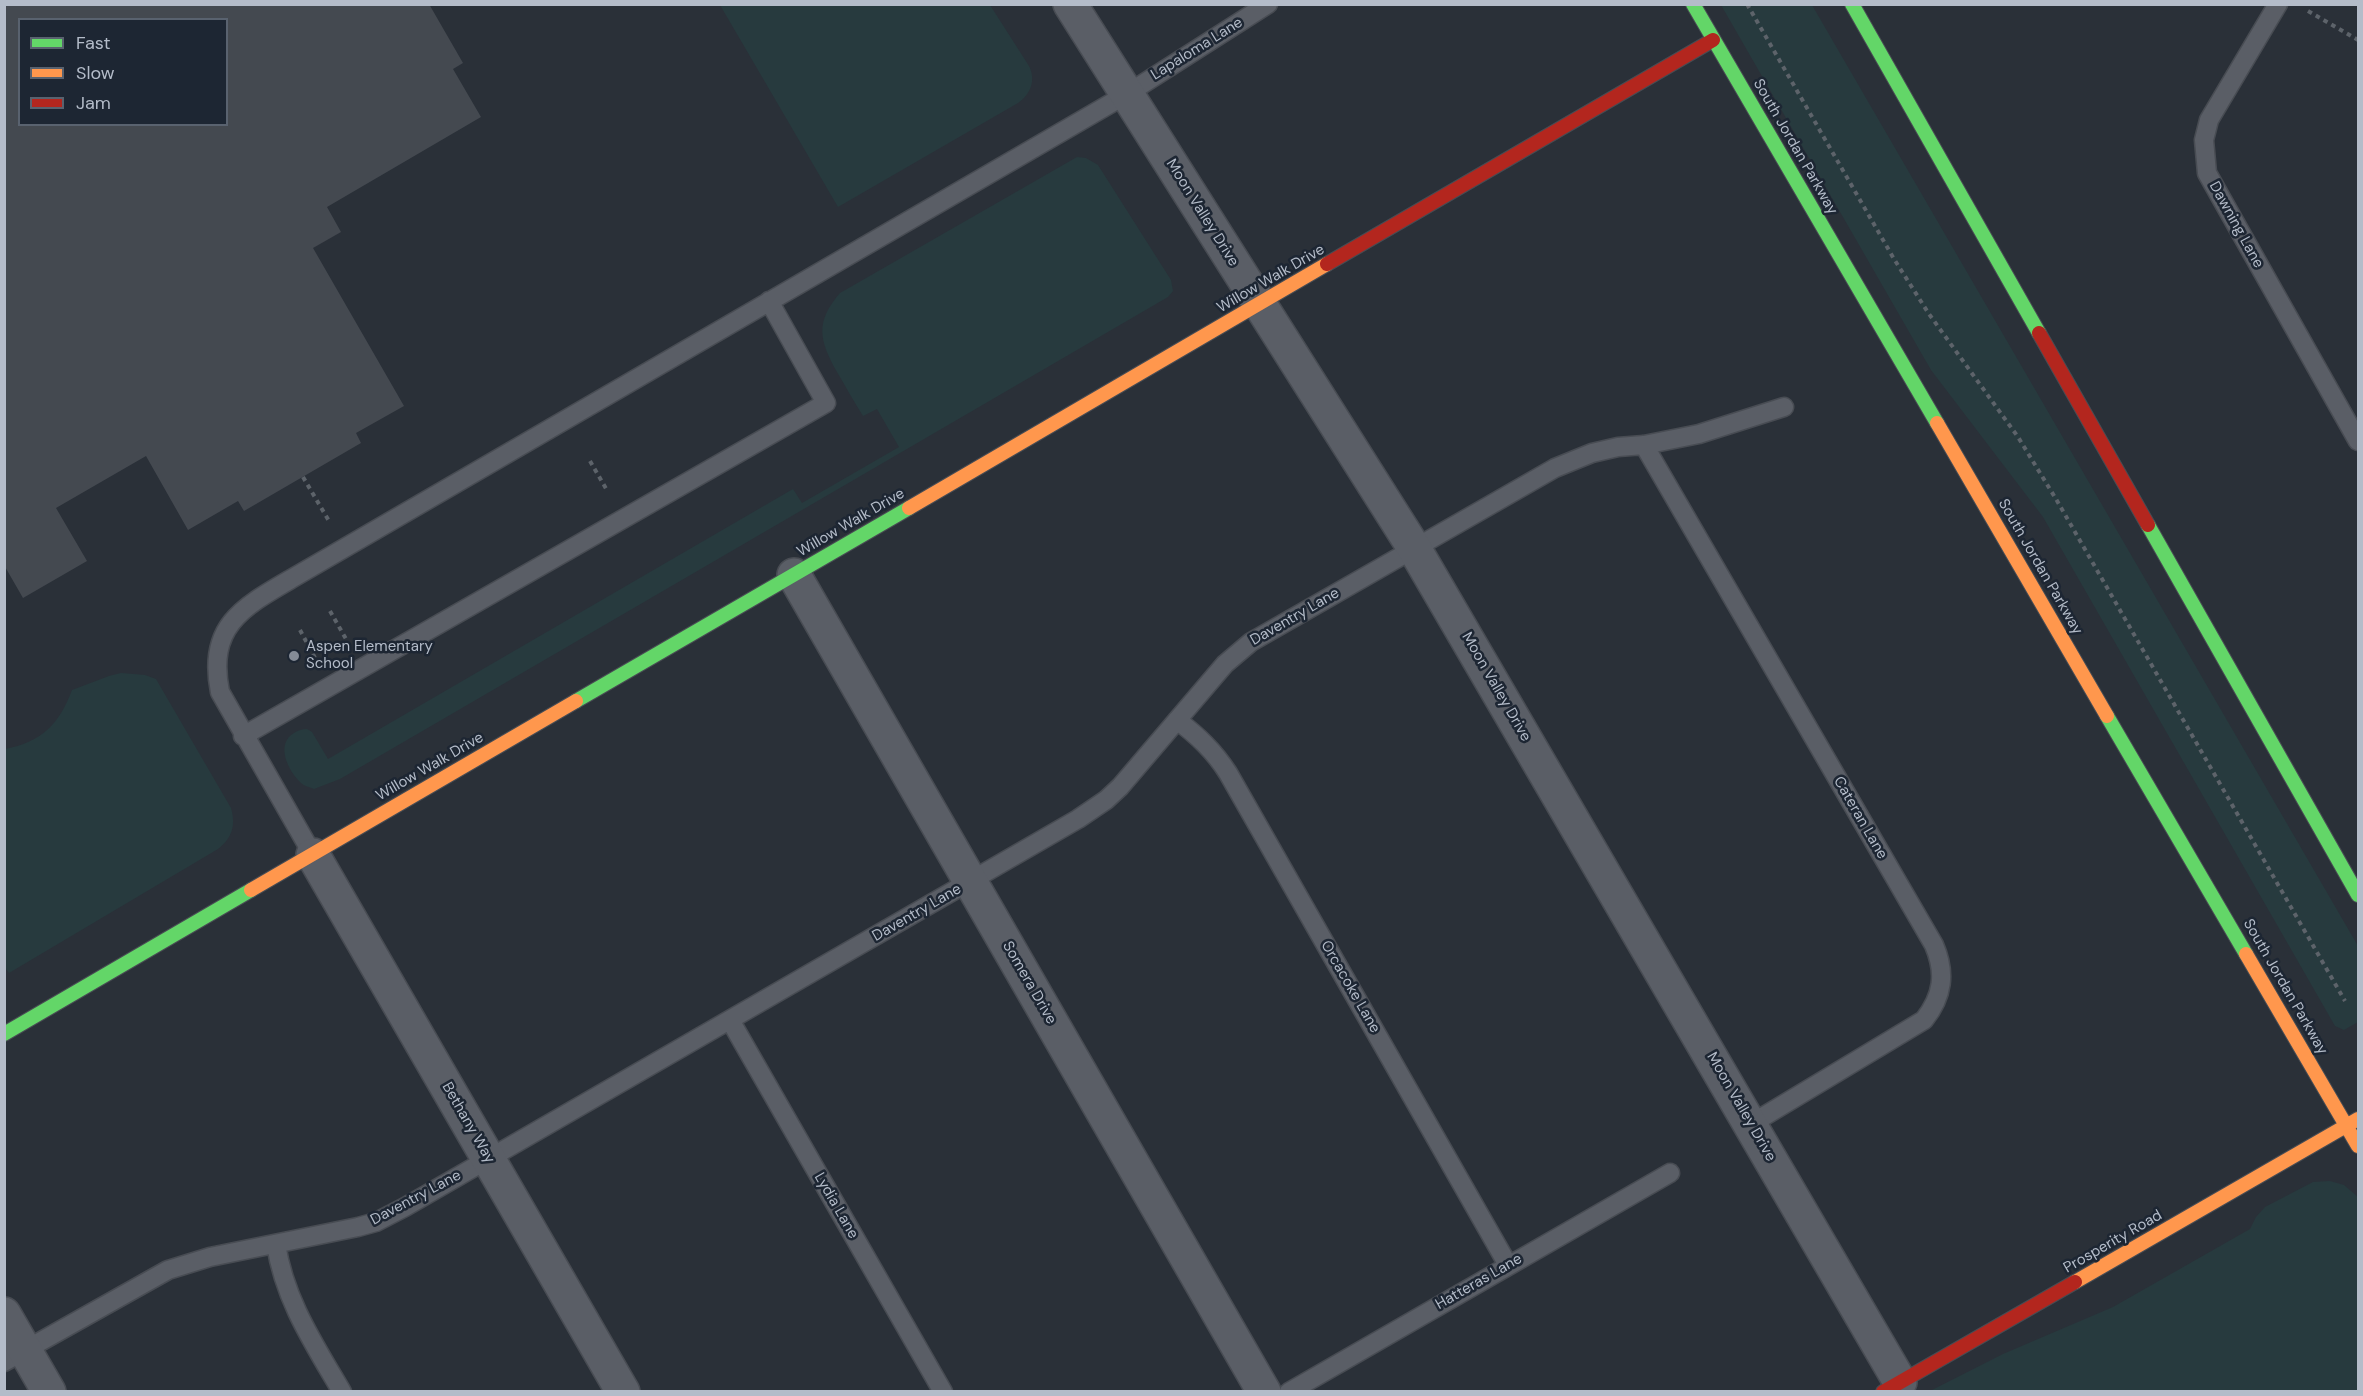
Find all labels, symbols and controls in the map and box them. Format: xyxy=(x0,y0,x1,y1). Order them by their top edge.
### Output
street label: Lapaloma Lane xyxy=(1148,14,1246,84)
legend xyxy=(18,18,228,126)
text: Fast xyxy=(76,31,111,55)
text: Slow xyxy=(76,61,115,85)
street label: South Jordan Parkway xyxy=(1749,76,1841,218)
text: Jam xyxy=(76,91,111,115)
street label: Moon Valley Drive xyxy=(1162,156,1242,270)
street label: Dawning Lane xyxy=(2205,179,2267,271)
street label: Willow Walk Drive xyxy=(1214,241,1328,317)
street label: Willow Walk Drive xyxy=(794,485,908,561)
street label: South Jordan Parkway xyxy=(1994,496,2086,638)
street label: Daventry Lane xyxy=(1247,584,1343,650)
street label: Moon Valley Drive xyxy=(1457,629,1535,745)
place label: Aspen Elementary School xyxy=(306,638,433,673)
marker: Aspen Elementary School xyxy=(287,649,301,663)
street label: Willow Walk Drive xyxy=(373,729,487,805)
street label: Cateran Lane xyxy=(1829,773,1891,863)
street label: Daventry Lane xyxy=(869,880,965,946)
street label: South Jordan Parkway xyxy=(2239,916,2331,1058)
street label: Somera Drive xyxy=(998,938,1060,1028)
street label: Orcacoke Lane xyxy=(1316,938,1384,1036)
street label: Moon Valley Drive xyxy=(1702,1049,1780,1165)
street label: Bethany Way xyxy=(438,1079,498,1167)
street label: Daventry Lane xyxy=(368,1167,464,1229)
street label: Lydia Lane xyxy=(810,1170,862,1242)
street label: Prosperity Road xyxy=(2061,1207,2165,1277)
street label: Hatteras Lane xyxy=(1433,1250,1525,1314)

